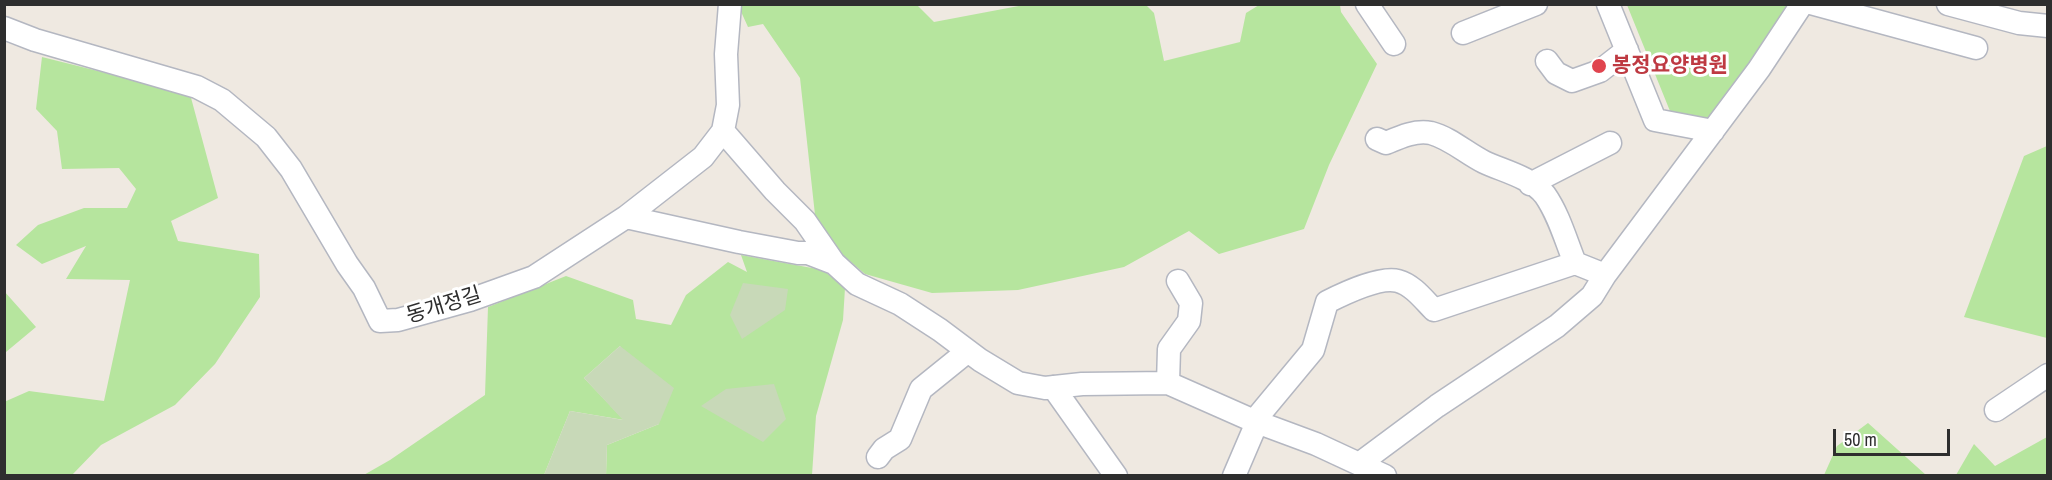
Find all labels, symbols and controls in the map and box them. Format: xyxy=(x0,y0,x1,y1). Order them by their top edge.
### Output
place label: 봉정요양병원 xyxy=(1612,53,1728,79)
marker: 봉정요양병원 xyxy=(1590,57,1608,75)
street label: 동개정길 xyxy=(403,283,485,329)
scale bar xyxy=(1836,417,1953,455)
text: 50 m xyxy=(1844,427,1877,452)

